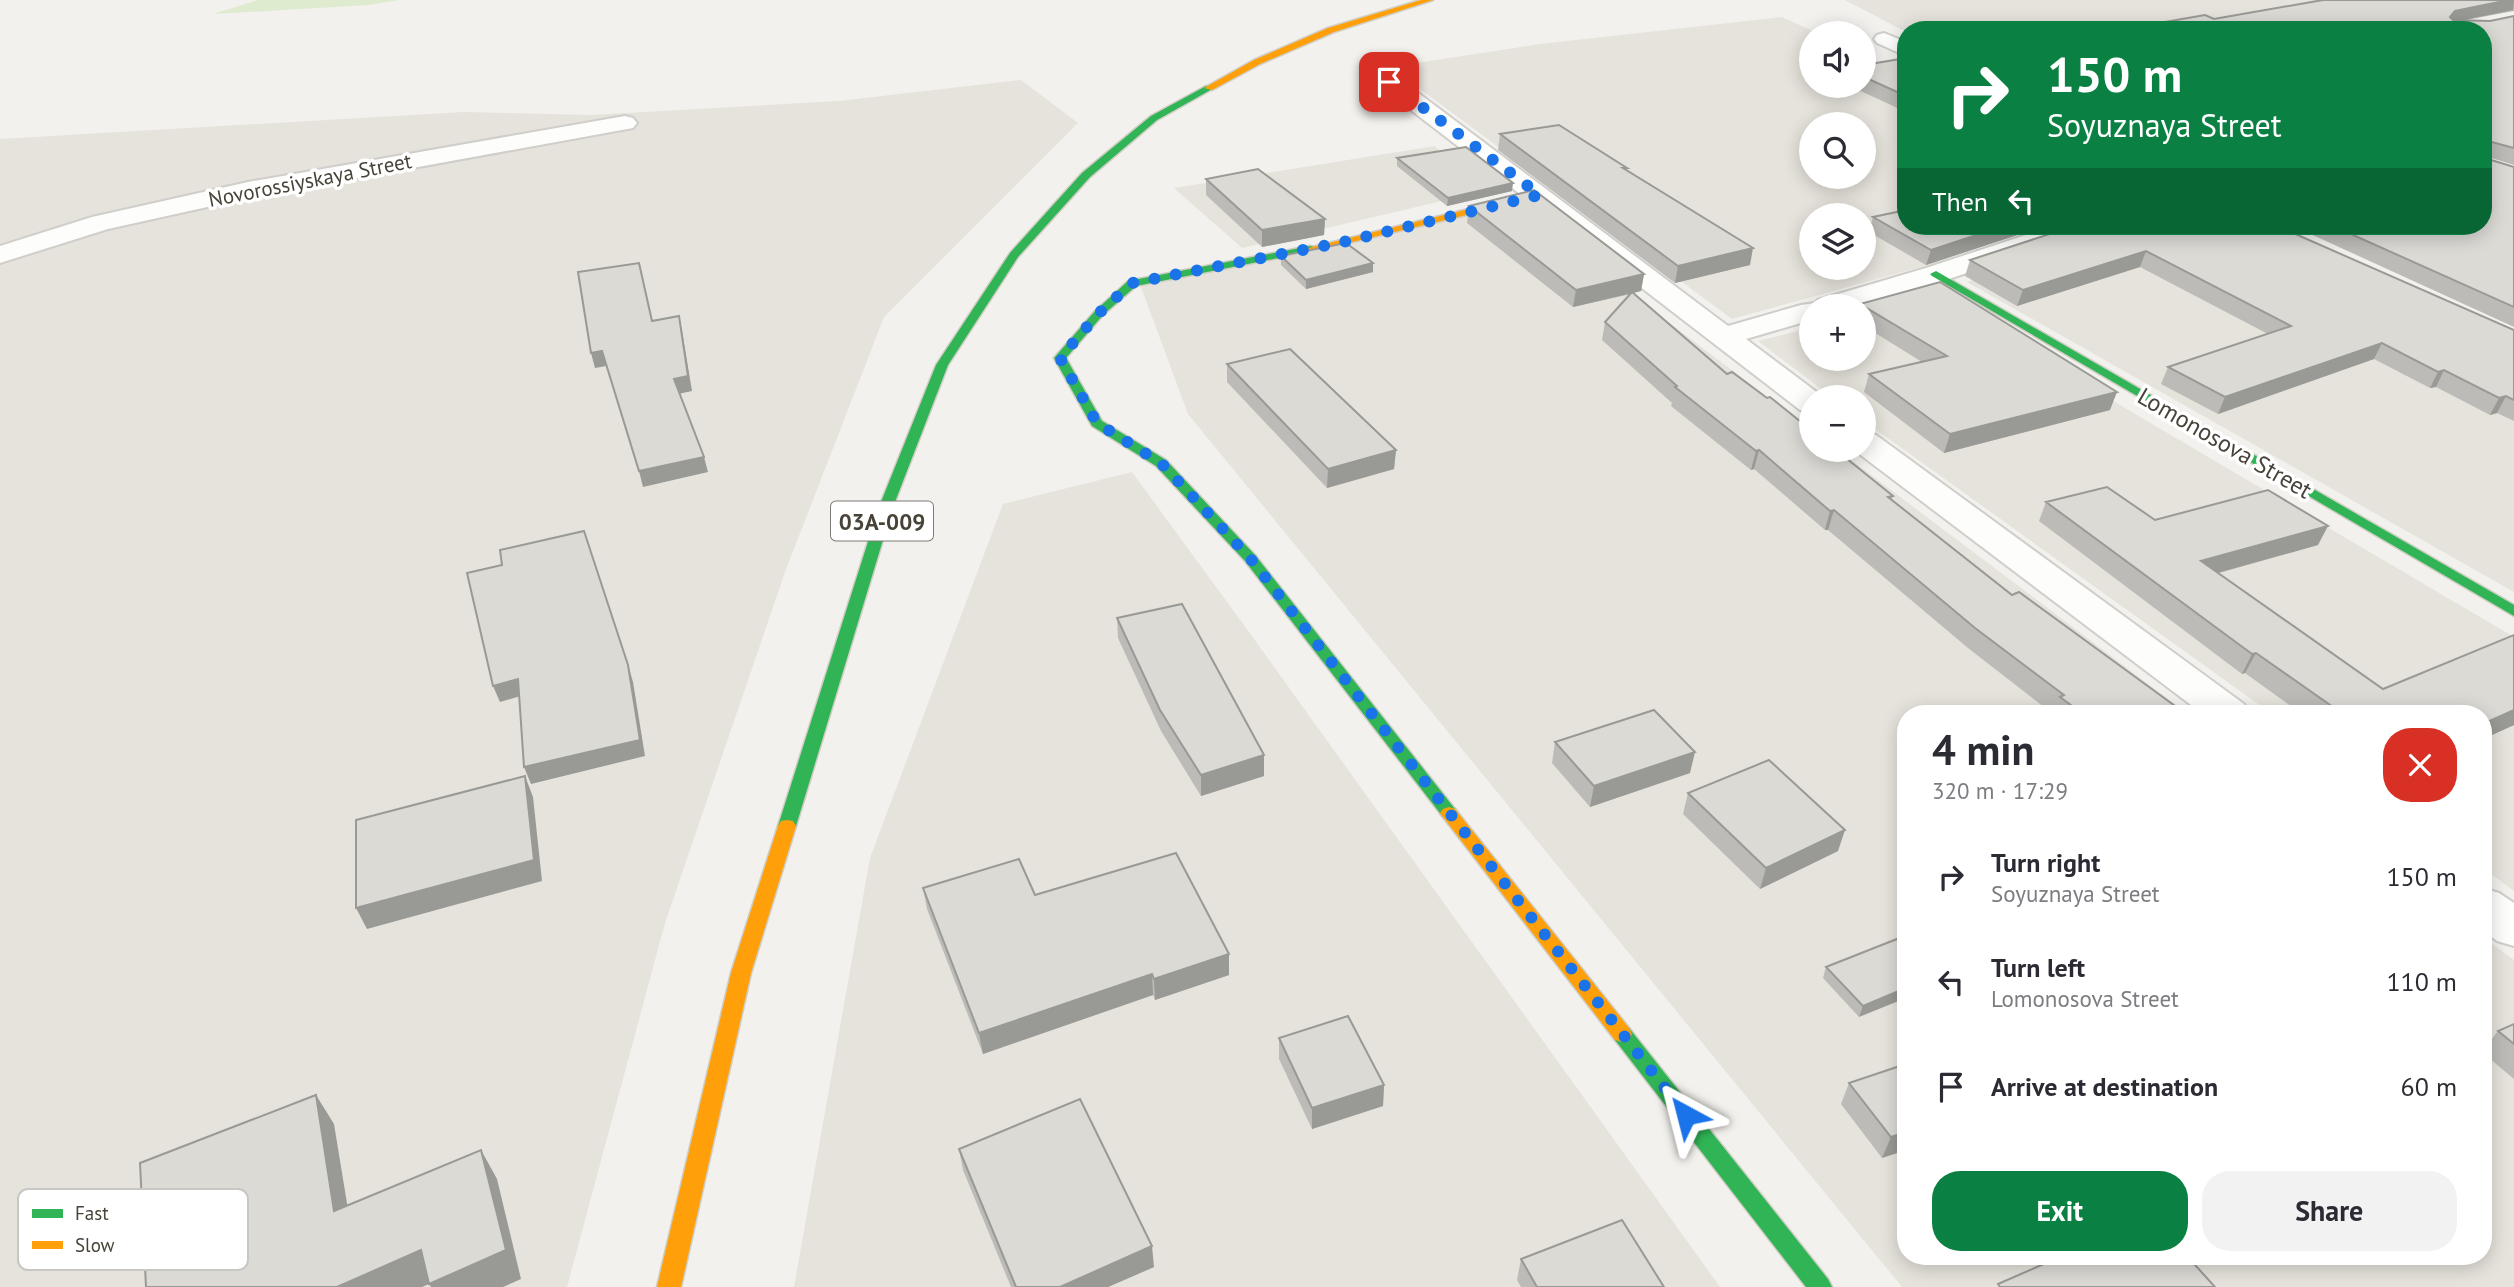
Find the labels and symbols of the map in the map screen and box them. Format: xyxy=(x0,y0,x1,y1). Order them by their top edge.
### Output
pin xyxy=(1359,52,1419,112)
street label: Novorossiyskaya Street xyxy=(206,147,414,213)
street label: Lomonosova Street xyxy=(2132,381,2318,505)
road number: 03А-009 xyxy=(831,502,933,540)
position arrow xyxy=(1649,1078,1723,1152)
legend xyxy=(18,1189,248,1270)
text: Fast xyxy=(75,1201,109,1225)
text: Slow xyxy=(75,1233,115,1257)

